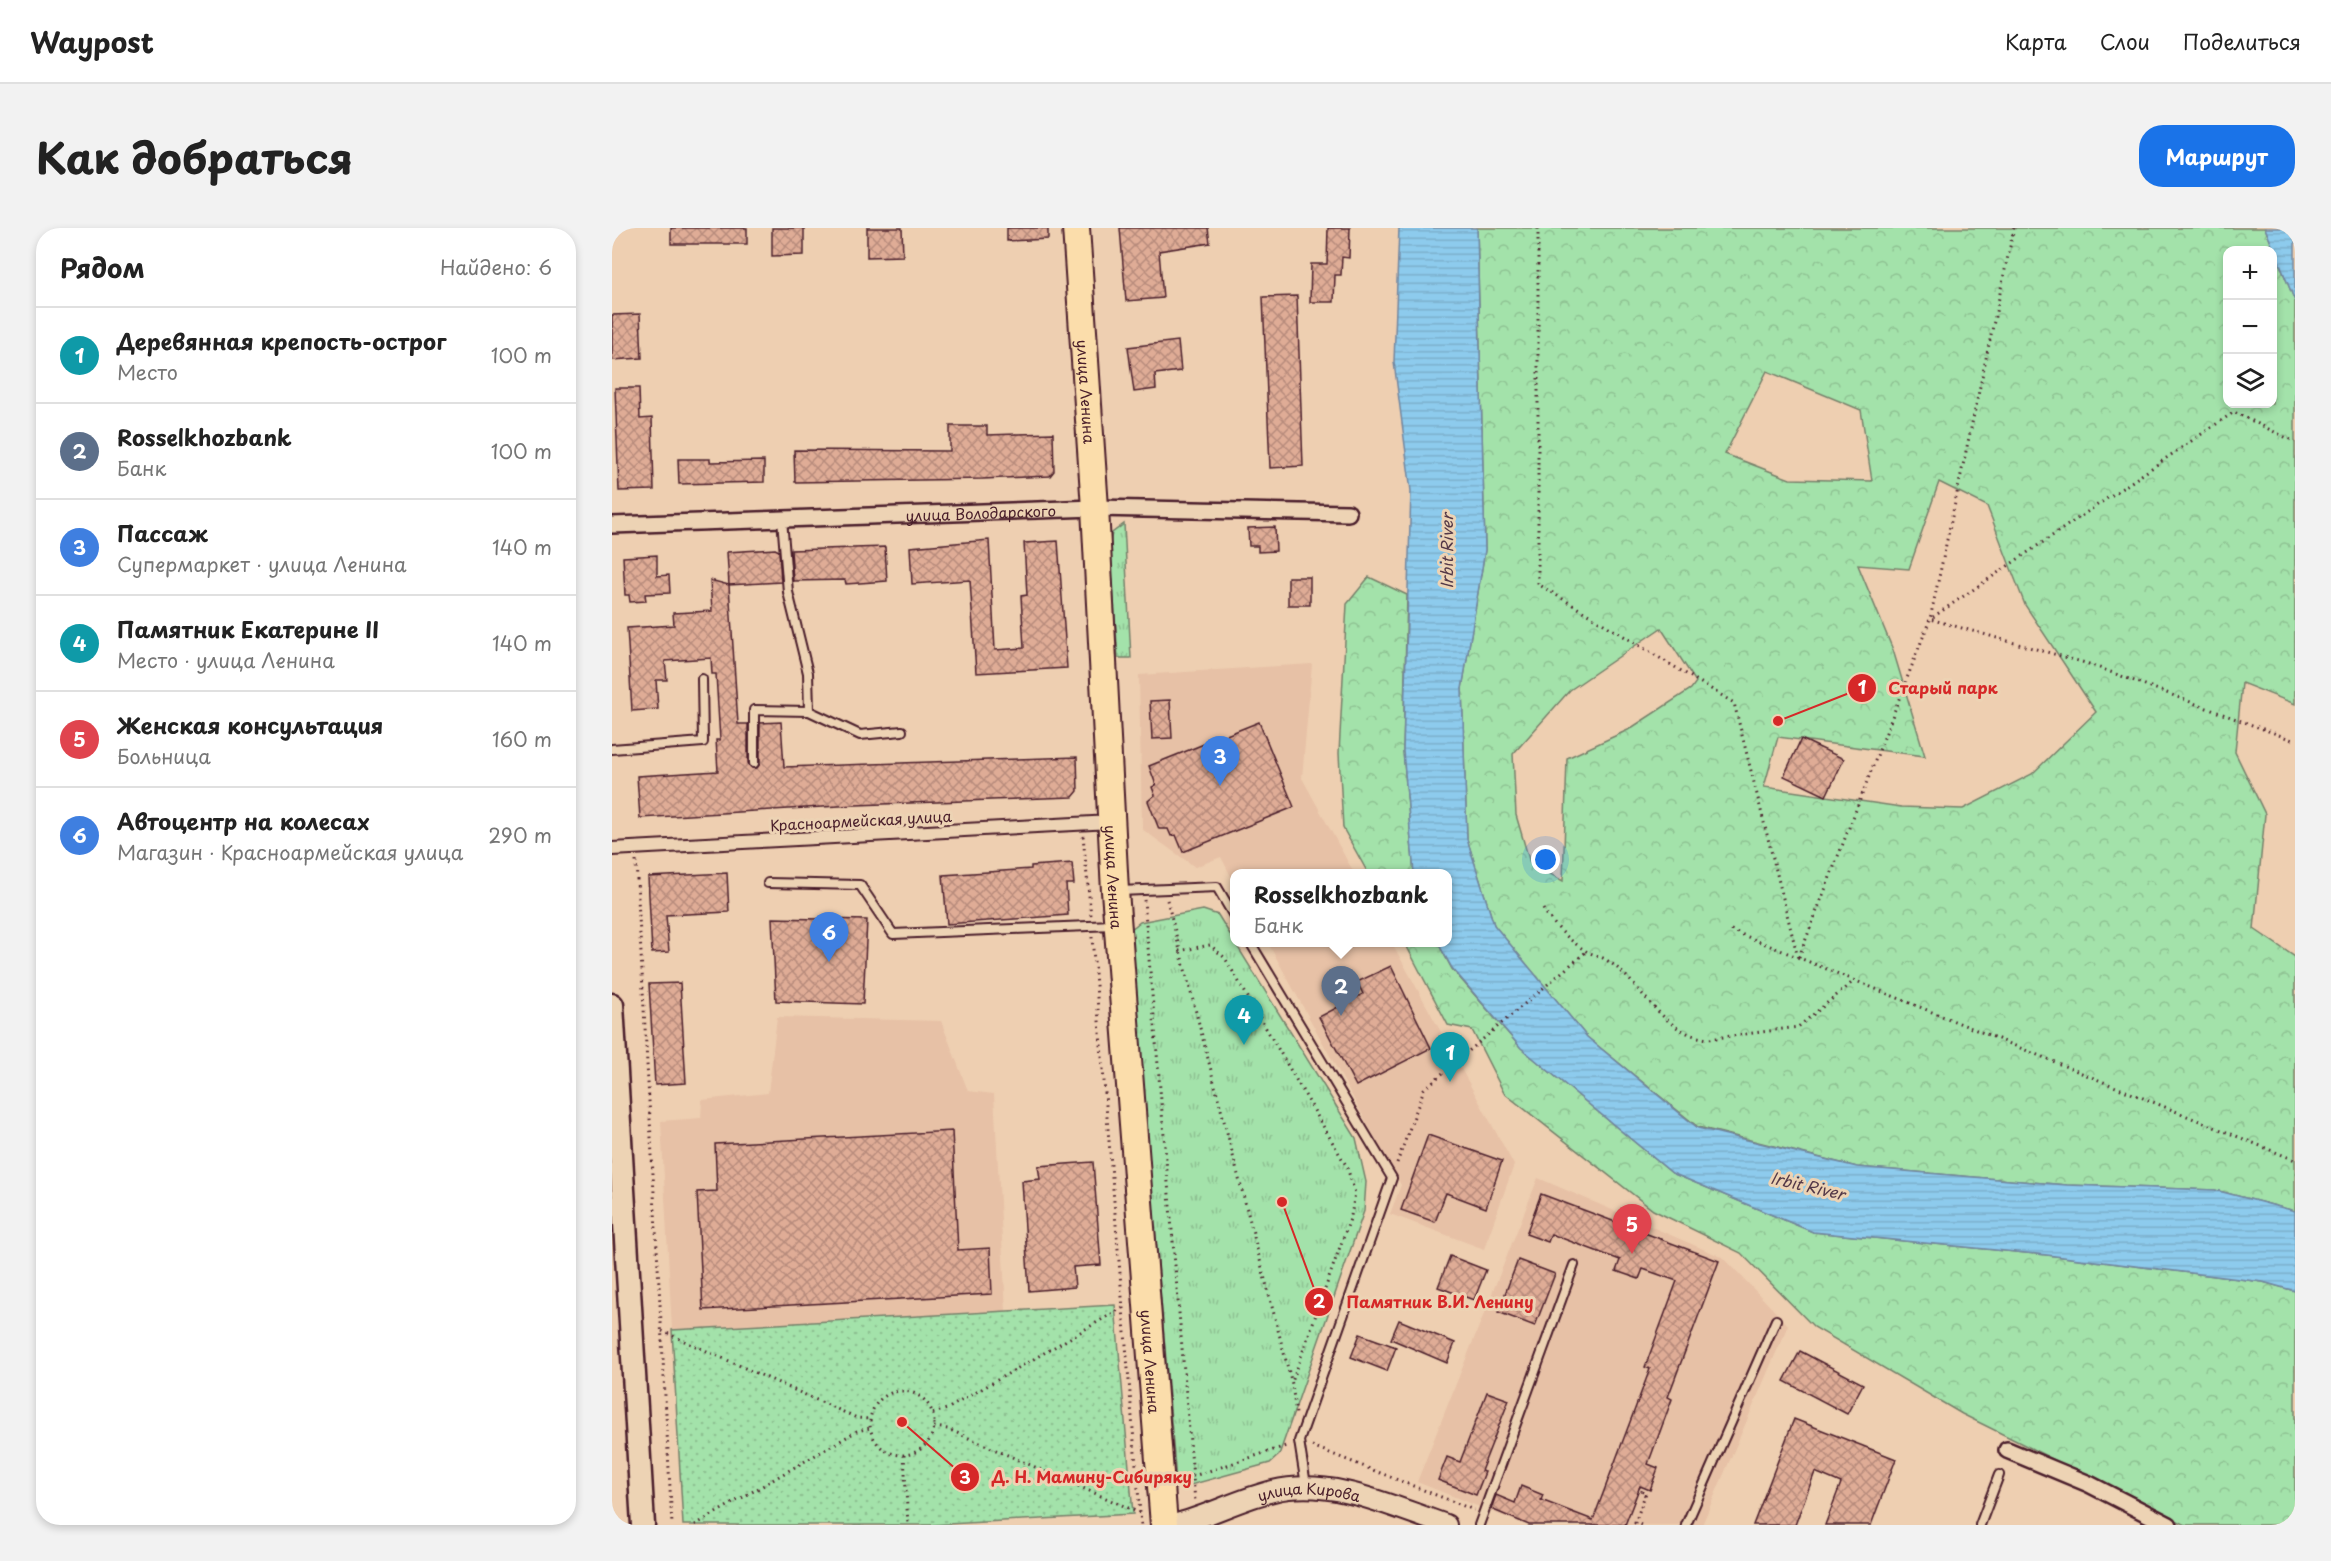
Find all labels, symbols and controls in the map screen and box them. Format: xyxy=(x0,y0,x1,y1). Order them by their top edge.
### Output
text: Waypost xyxy=(30,20,154,63)
text: Карта xyxy=(2005,25,2067,57)
text: Слои xyxy=(2100,25,2150,57)
text: Поделиться xyxy=(2183,25,2301,57)
text: Как добраться xyxy=(36,125,353,188)
button: Маршрут xyxy=(2139,125,2295,187)
map controls xyxy=(2223,246,2277,408)
button: + xyxy=(2223,246,2277,300)
text: Рядом xyxy=(60,248,145,287)
text: Найдено: 6 xyxy=(440,252,552,282)
button: − xyxy=(2223,300,2277,354)
text: Деревянная крепость-острог xyxy=(117,324,446,357)
street label: улица Ленина xyxy=(1072,339,1102,445)
text: 1 xyxy=(75,340,84,370)
text: 100 m xyxy=(491,340,552,370)
button: layers xyxy=(2223,354,2277,408)
text: Место xyxy=(117,357,178,387)
text: Rosselkhozbank xyxy=(117,420,292,453)
text: 2 xyxy=(72,436,87,466)
text: 100 m xyxy=(491,436,552,466)
text: Банк xyxy=(117,453,166,483)
street label: улица Володарского xyxy=(905,498,1056,526)
water label: Irbit River xyxy=(1434,511,1458,589)
text: Пассаж xyxy=(117,516,208,549)
text: 3 xyxy=(73,532,86,562)
text: 140 m xyxy=(492,532,552,562)
text: Супермаркет · улица Ленина xyxy=(117,549,407,579)
text: Памятник Екатерине II xyxy=(117,612,379,645)
text: 4 xyxy=(73,628,86,658)
text: 140 m xyxy=(492,628,552,658)
text: Место · улица Ленина xyxy=(117,645,335,675)
callout: Старый парк xyxy=(1847,671,2010,705)
text: 1 xyxy=(1858,673,1867,700)
text: Старый парк xyxy=(1888,675,1999,699)
text: Женская консультация xyxy=(117,708,383,741)
text: 5 xyxy=(73,724,86,754)
text: 160 m xyxy=(492,724,552,754)
pin: 3 xyxy=(1200,736,1240,786)
text: Больница xyxy=(117,741,211,771)
text: Автоцентр на колесах xyxy=(117,804,369,837)
street label: Красноармейская улица xyxy=(770,804,953,836)
text: 6 xyxy=(72,820,87,850)
text: 290 m xyxy=(488,820,552,850)
street label: улица Ленина xyxy=(1100,824,1129,930)
text: Магазин · Красноармейская улица xyxy=(117,837,463,867)
your location xyxy=(1531,845,1560,874)
popup xyxy=(1230,869,1452,947)
text: Rosselkhozbank xyxy=(1254,877,1428,910)
text: Банк xyxy=(1254,910,1303,940)
pin: 6 xyxy=(810,912,848,962)
pin: 2 xyxy=(1322,966,1360,1016)
pin: 4 xyxy=(1224,996,1264,1045)
pin: 1 xyxy=(1430,1032,1470,1082)
water label: Irbit River xyxy=(1769,1165,1850,1206)
pin: 5 xyxy=(1612,1204,1652,1254)
callout: Памятник В.И. Ленину xyxy=(1304,1285,1546,1319)
text: 2 xyxy=(1313,1287,1326,1314)
text: Памятник В.И. Ленину xyxy=(1346,1289,1534,1313)
street label: улица Ленина xyxy=(1136,1309,1167,1415)
callout: Д. Н. Мамину-Сибиряку xyxy=(950,1460,1204,1494)
text: 3 xyxy=(959,1463,971,1490)
text: Д. Н. Мамину-Сибиряку xyxy=(991,1464,1192,1488)
street label: улица Кирова xyxy=(1254,1476,1364,1507)

